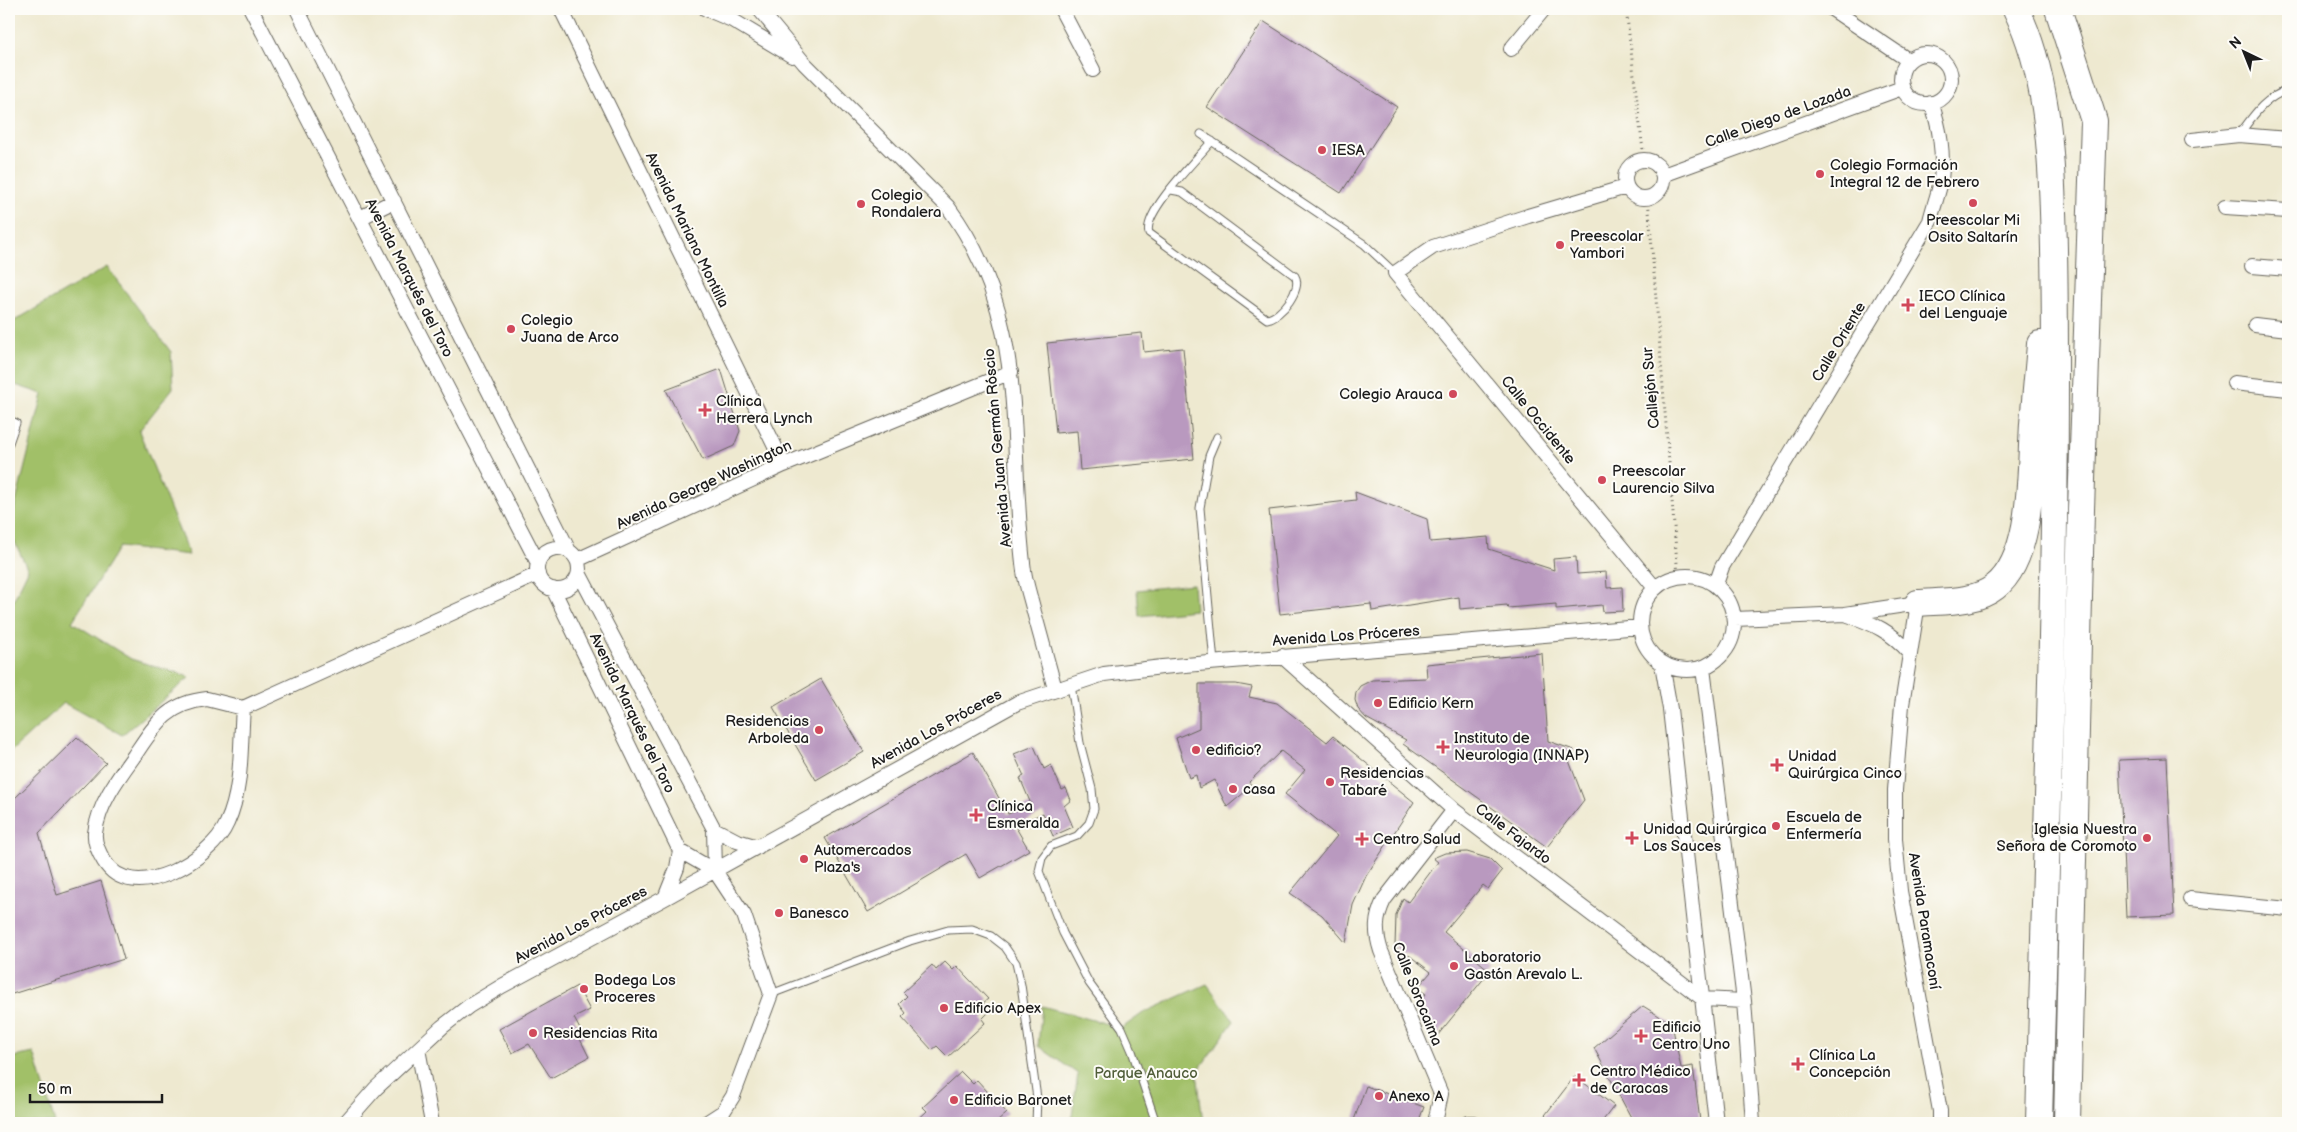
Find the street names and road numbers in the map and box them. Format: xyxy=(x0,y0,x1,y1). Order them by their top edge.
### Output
street label: Calle Diego de Lozada xyxy=(1702,82,1854,152)
street label: Avenida Mariano Montilla xyxy=(641,149,733,311)
street label: Avenida Marqués del Toro xyxy=(361,195,457,361)
street label: Calle Oriente xyxy=(1808,299,1870,385)
street label: Callejón Sur xyxy=(1638,346,1664,430)
street label: Avenida Juan Germán Róscio xyxy=(980,348,1016,548)
street label: Calle Occidente xyxy=(1497,372,1580,468)
street label: Avenida George Washington xyxy=(613,436,795,534)
street label: Avenida Los Próceres xyxy=(1272,621,1421,651)
street label: Avenida Marqués del Toro xyxy=(585,630,679,796)
street label: Avenida Los Próceres xyxy=(867,685,1006,773)
street label: Calle Fajardo xyxy=(1471,799,1555,869)
street label: Avenida Paramaconí xyxy=(1904,851,1944,991)
street label: Avenida Los Próceres xyxy=(511,882,651,968)
street label: Calle Sorocaima xyxy=(1387,939,1447,1049)

